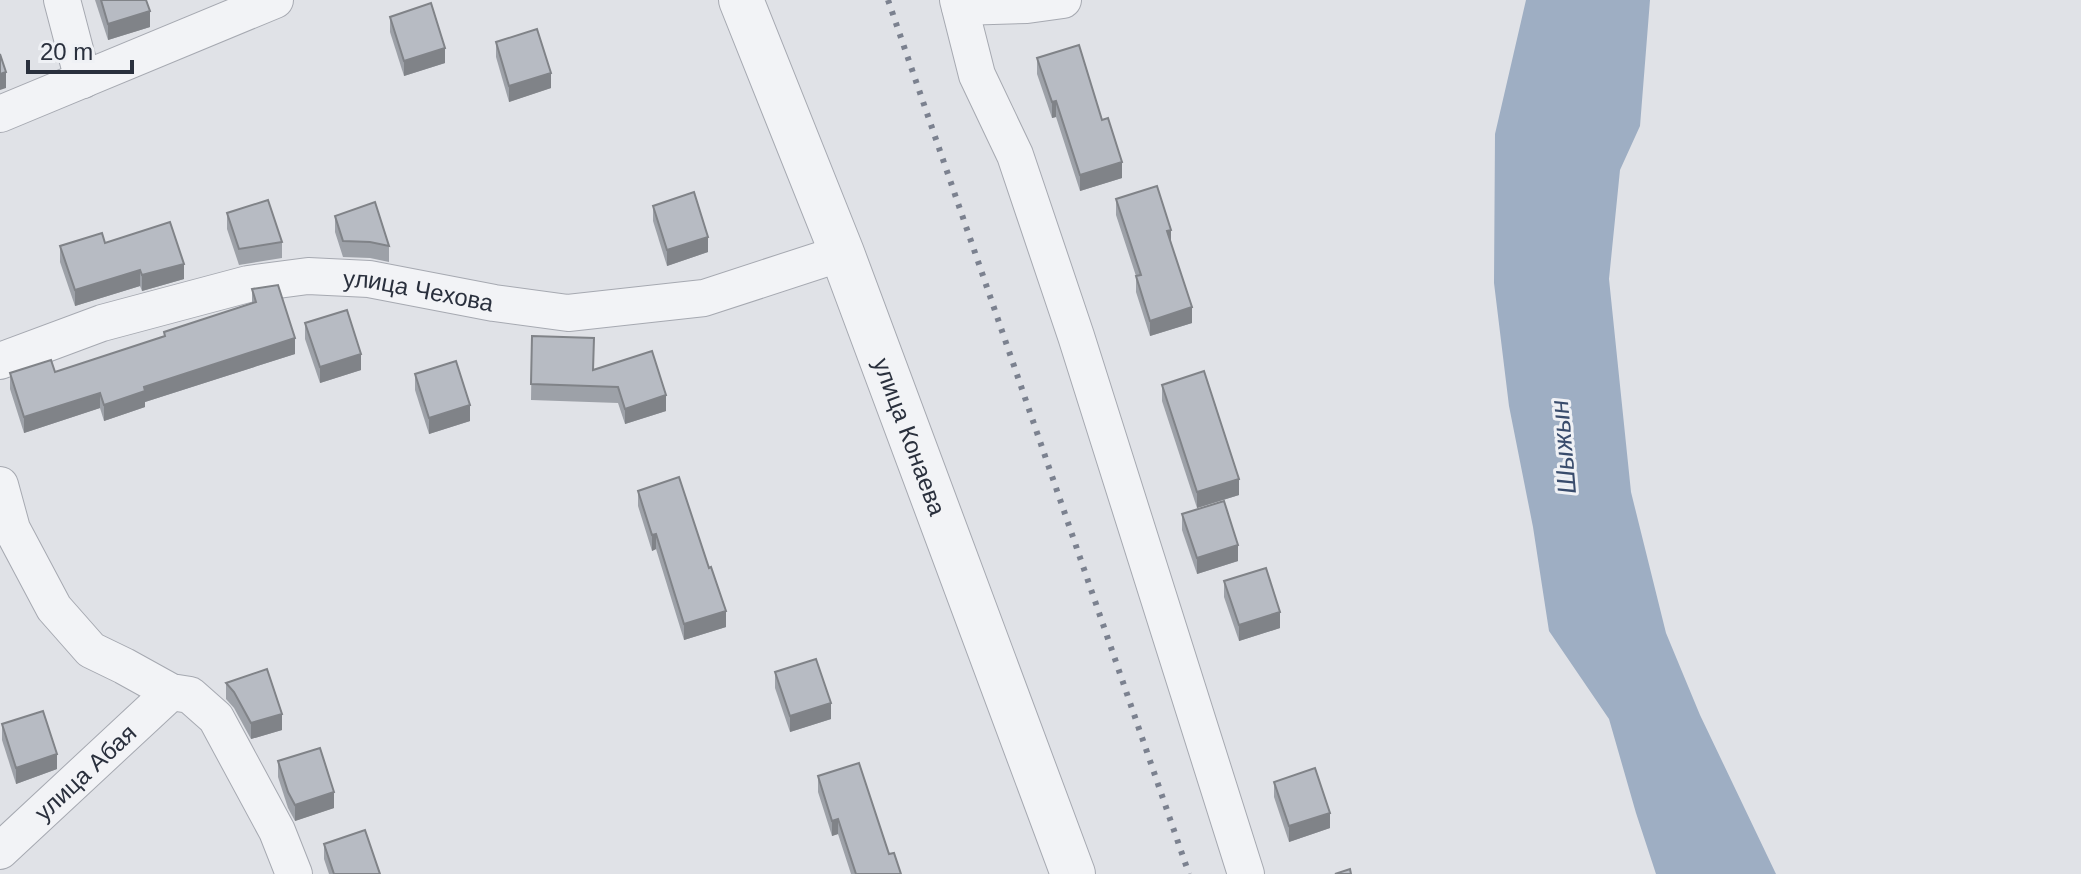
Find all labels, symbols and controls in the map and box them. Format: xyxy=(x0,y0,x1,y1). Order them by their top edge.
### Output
scale bar xyxy=(28,24,132,74)
text: 20 m xyxy=(40,38,93,65)
street label: улица Чехова xyxy=(343,264,497,316)
street label: улица Конаева xyxy=(869,354,952,519)
water label: Шыжын xyxy=(1544,399,1582,495)
street label: улица Абая xyxy=(29,718,141,826)

